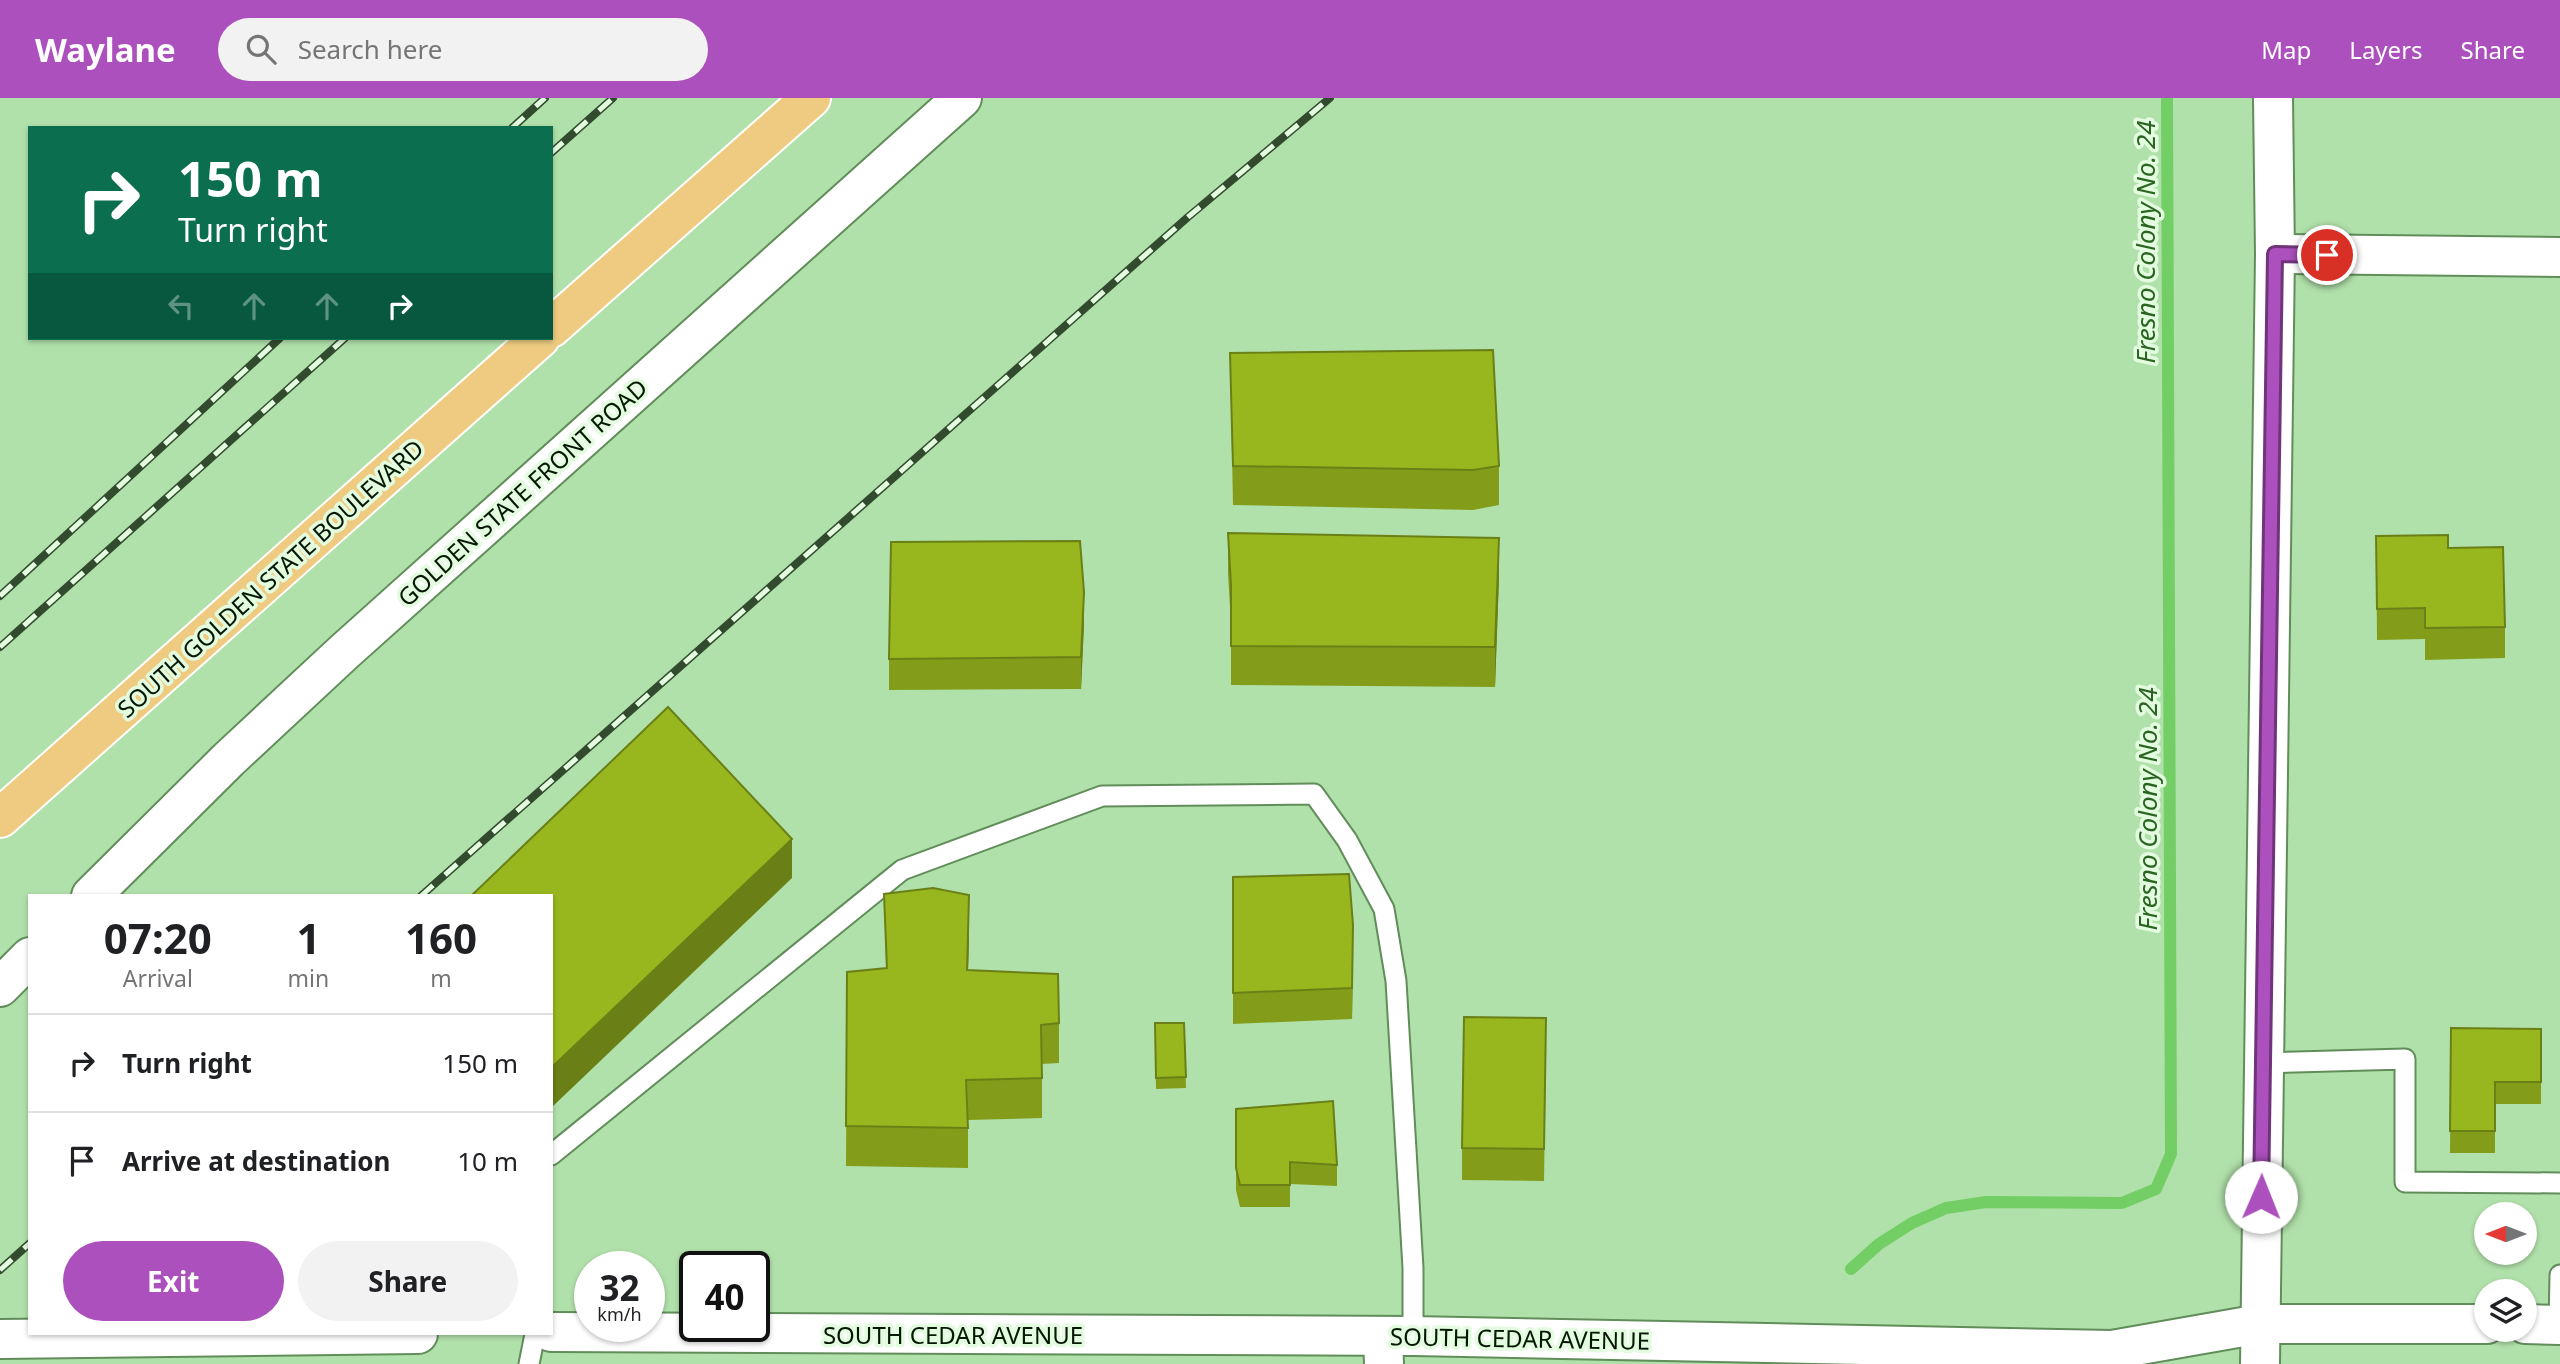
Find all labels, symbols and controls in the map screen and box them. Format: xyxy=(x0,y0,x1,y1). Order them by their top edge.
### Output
search box xyxy=(218,18,708,81)
text: Waylane xyxy=(35,27,176,72)
icon: search xyxy=(242,30,280,68)
text: Search here xyxy=(298,31,442,67)
text: Map xyxy=(2261,33,2311,66)
text: Layers xyxy=(2349,33,2423,66)
text: Share xyxy=(2461,33,2525,66)
water label: Fresno Colony No. 24 xyxy=(2127,120,2163,364)
text: 150 m xyxy=(178,145,323,211)
icon: right xyxy=(63,154,154,245)
text: Turn right xyxy=(178,208,328,251)
pin xyxy=(2297,225,2357,285)
icon: arrive xyxy=(2308,236,2346,274)
icon: left xyxy=(162,287,200,325)
icon: ahead xyxy=(235,287,273,325)
icon: ahead xyxy=(308,287,346,325)
icon: right xyxy=(381,287,419,325)
street label: GOLDEN STATE FRONT ROAD xyxy=(390,371,654,613)
street label: SOUTH GOLDEN STATE BOULEVARD xyxy=(110,431,430,725)
water label: Fresno Colony No. 24 xyxy=(2129,687,2165,931)
text: 07:20 xyxy=(104,909,212,966)
text: 1 xyxy=(296,909,320,966)
text: 160 xyxy=(405,909,477,966)
text: Arrival xyxy=(123,962,193,994)
text: min xyxy=(288,962,329,994)
text: m xyxy=(430,962,452,994)
icon: right xyxy=(63,1044,101,1082)
text: Turn right xyxy=(122,1045,252,1081)
text: 150 m xyxy=(442,1045,518,1081)
icon: arrive xyxy=(63,1142,101,1180)
text: Arrive at destination xyxy=(122,1143,391,1179)
text: 10 m xyxy=(457,1143,518,1179)
position arrow xyxy=(2224,1160,2298,1234)
north arrow xyxy=(2474,1202,2538,1265)
map controls xyxy=(2474,1202,2537,1342)
button: Exit xyxy=(63,1241,284,1321)
button: Share xyxy=(298,1241,518,1321)
speed limit sign: 40 xyxy=(679,1251,770,1342)
text: 32 xyxy=(599,1264,640,1311)
button: layers xyxy=(2474,1279,2537,1342)
text: km/h xyxy=(597,1302,642,1326)
street label: SOUTH CEDAR AVENUE xyxy=(823,1318,1083,1351)
street label: SOUTH CEDAR AVENUE xyxy=(1390,1319,1650,1357)

